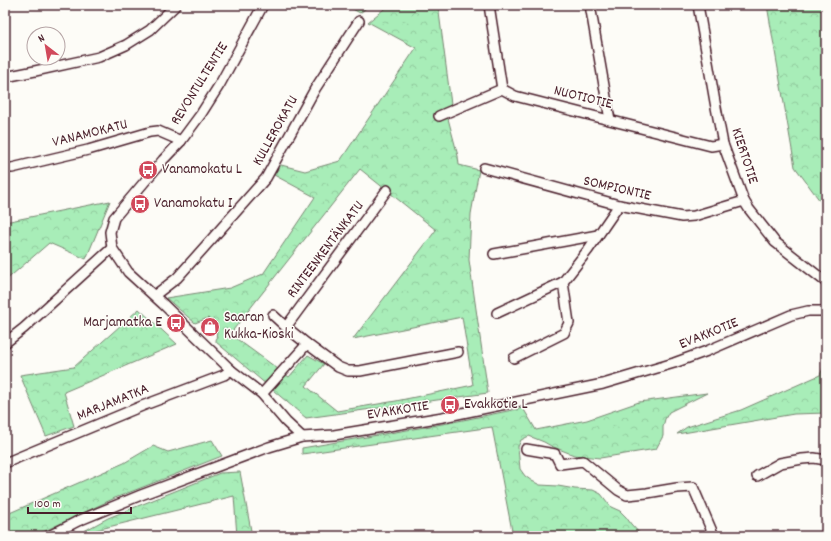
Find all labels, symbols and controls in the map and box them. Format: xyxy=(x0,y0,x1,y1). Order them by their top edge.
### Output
north arrow xyxy=(26,26,66,66)
text: N xyxy=(35,31,49,47)
street label: REVONTULTENTIE xyxy=(166,38,234,130)
street label: NUOTIOTIE xyxy=(551,80,615,116)
street label: KULLEROKATU xyxy=(248,92,304,170)
street label: VANAMOKATU xyxy=(50,114,130,154)
street label: KIERTOTIE xyxy=(725,125,763,187)
bus stop icon: Vanamokatu L xyxy=(137,159,159,181)
place label: Vanamokatu L xyxy=(162,159,242,181)
street label: SOMPIONTIE xyxy=(581,171,653,208)
bus stop icon: Vanamokatu I xyxy=(129,193,151,215)
place label: Vanamokatu I xyxy=(154,193,233,215)
street label: RINTEENKENTÄNKATU xyxy=(282,197,370,303)
place label: Saaran Kukka-Kioski xyxy=(224,307,294,346)
place label: Marjamatka E xyxy=(83,312,162,334)
bus stop icon: Marjamatka E xyxy=(165,312,187,334)
street label: EVAKKOTIE xyxy=(676,312,742,356)
shop icon: Saaran Kukka-Kioski xyxy=(199,316,221,338)
street label: MARJAMATKA xyxy=(74,379,152,427)
bus stop icon: Evakkotie L xyxy=(439,394,461,416)
place label: Evakkotie L xyxy=(464,394,528,416)
street label: EVAKKOTIE xyxy=(366,395,431,427)
scale bar xyxy=(28,489,131,515)
text: 100 m xyxy=(34,496,61,513)

